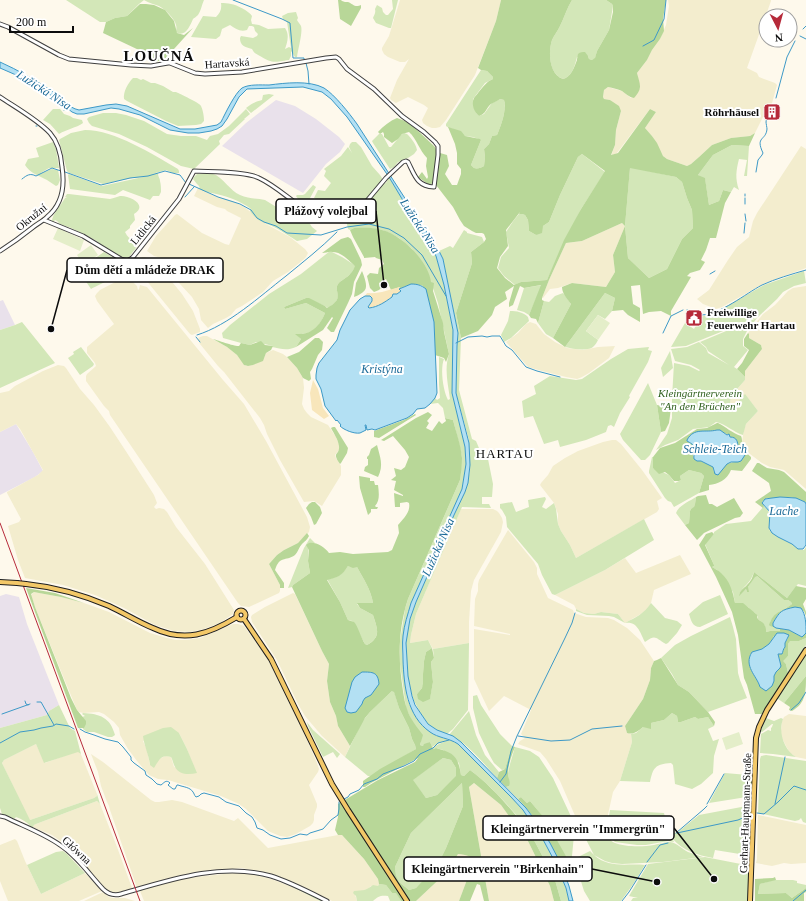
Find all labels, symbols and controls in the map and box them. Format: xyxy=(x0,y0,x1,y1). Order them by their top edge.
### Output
scale bar xyxy=(10,8,73,34)
north arrow xyxy=(758,8,798,48)
text: 200 m xyxy=(16,15,47,29)
text: N xyxy=(774,32,784,44)
district label: LOUČNÁ xyxy=(123,48,195,64)
street label: Hartavská xyxy=(204,55,250,71)
water label: Lužická Nisa xyxy=(13,67,74,113)
building icon: Röhrhäusel xyxy=(762,102,782,122)
place label: Röhrhäusel xyxy=(705,106,759,118)
water label: Lužická Nisa xyxy=(397,195,443,256)
callout: Plážový volejbal xyxy=(276,199,376,223)
street label: Okružní xyxy=(13,201,49,233)
text: Plážový volejbal xyxy=(284,204,368,218)
street label: Lidická xyxy=(128,213,158,247)
callout: Dům dětí a mládeže DRAK xyxy=(67,258,223,282)
text: Dům dětí a mládeže DRAK xyxy=(75,263,216,277)
place label: Freiwillige Feuerwehr Hartau xyxy=(707,306,795,331)
public building icon: Freiwillige Feuerwehr Hartau xyxy=(684,308,704,328)
water label: Kristýna xyxy=(360,362,403,376)
park label: Kleingärtnerverein "An den Brüchen" xyxy=(657,387,742,412)
water label: Schleie-Teich xyxy=(683,442,747,456)
district label: HARTAU xyxy=(476,446,534,461)
water label: Lache xyxy=(768,504,799,518)
water label: Lužická Nisa xyxy=(419,516,457,579)
street label: Gerhart-Hauptmann-Straße xyxy=(737,753,753,873)
callout: Kleingärtnerverein "Immergrün" xyxy=(483,816,674,840)
text: Kleingärtnerverein "Immergrün" xyxy=(491,822,665,836)
street label: Główna xyxy=(60,834,94,866)
callout: Kleingärtnerverein "Birkenhain" xyxy=(404,857,592,881)
text: Kleingärtnerverein "Birkenhain" xyxy=(412,862,584,876)

